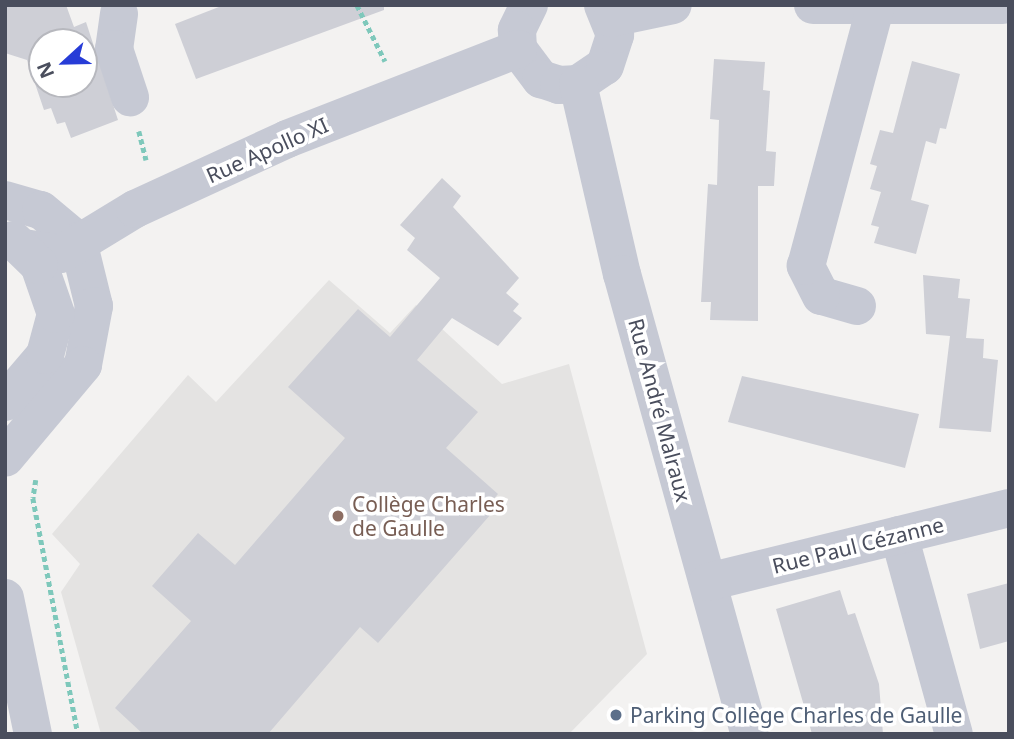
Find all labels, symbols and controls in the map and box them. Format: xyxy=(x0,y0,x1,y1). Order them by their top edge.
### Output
north arrow xyxy=(28,28,98,98)
text: N xyxy=(30,58,60,82)
street label: Rue Apollo XI xyxy=(202,112,332,188)
street label: Rue André Malraux xyxy=(623,316,697,504)
place label: Collège Charles de Gaulle xyxy=(352,491,505,541)
marker: Collège Charles de Gaulle xyxy=(330,508,346,524)
street label: Rue Paul Cézanne xyxy=(770,511,946,579)
place label: Parking Collège Charles de Gaulle xyxy=(630,702,962,728)
marker: Parking Collège Charles de Gaulle xyxy=(608,707,624,723)

